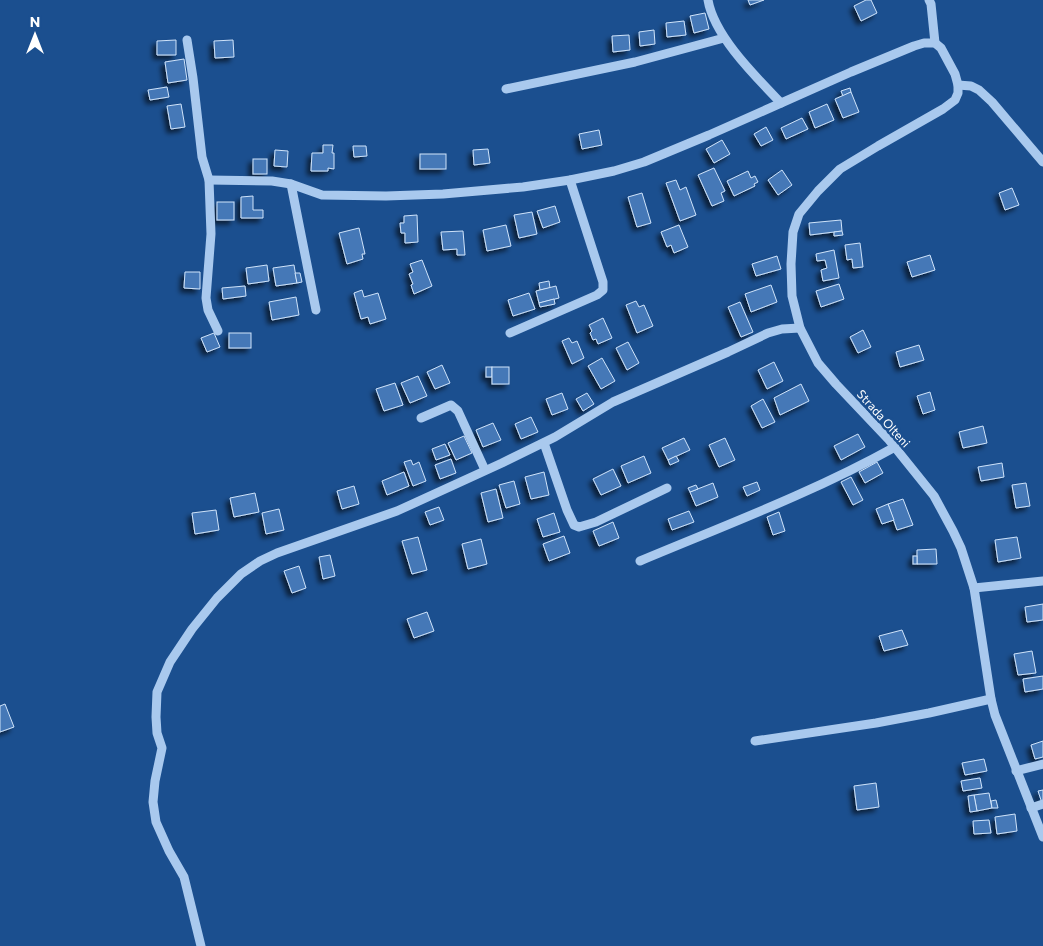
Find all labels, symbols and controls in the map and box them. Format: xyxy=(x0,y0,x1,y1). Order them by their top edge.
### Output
north arrow xyxy=(10,10,60,60)
text: N xyxy=(30,13,40,30)
street label: Strada Olteni xyxy=(855,386,913,450)

